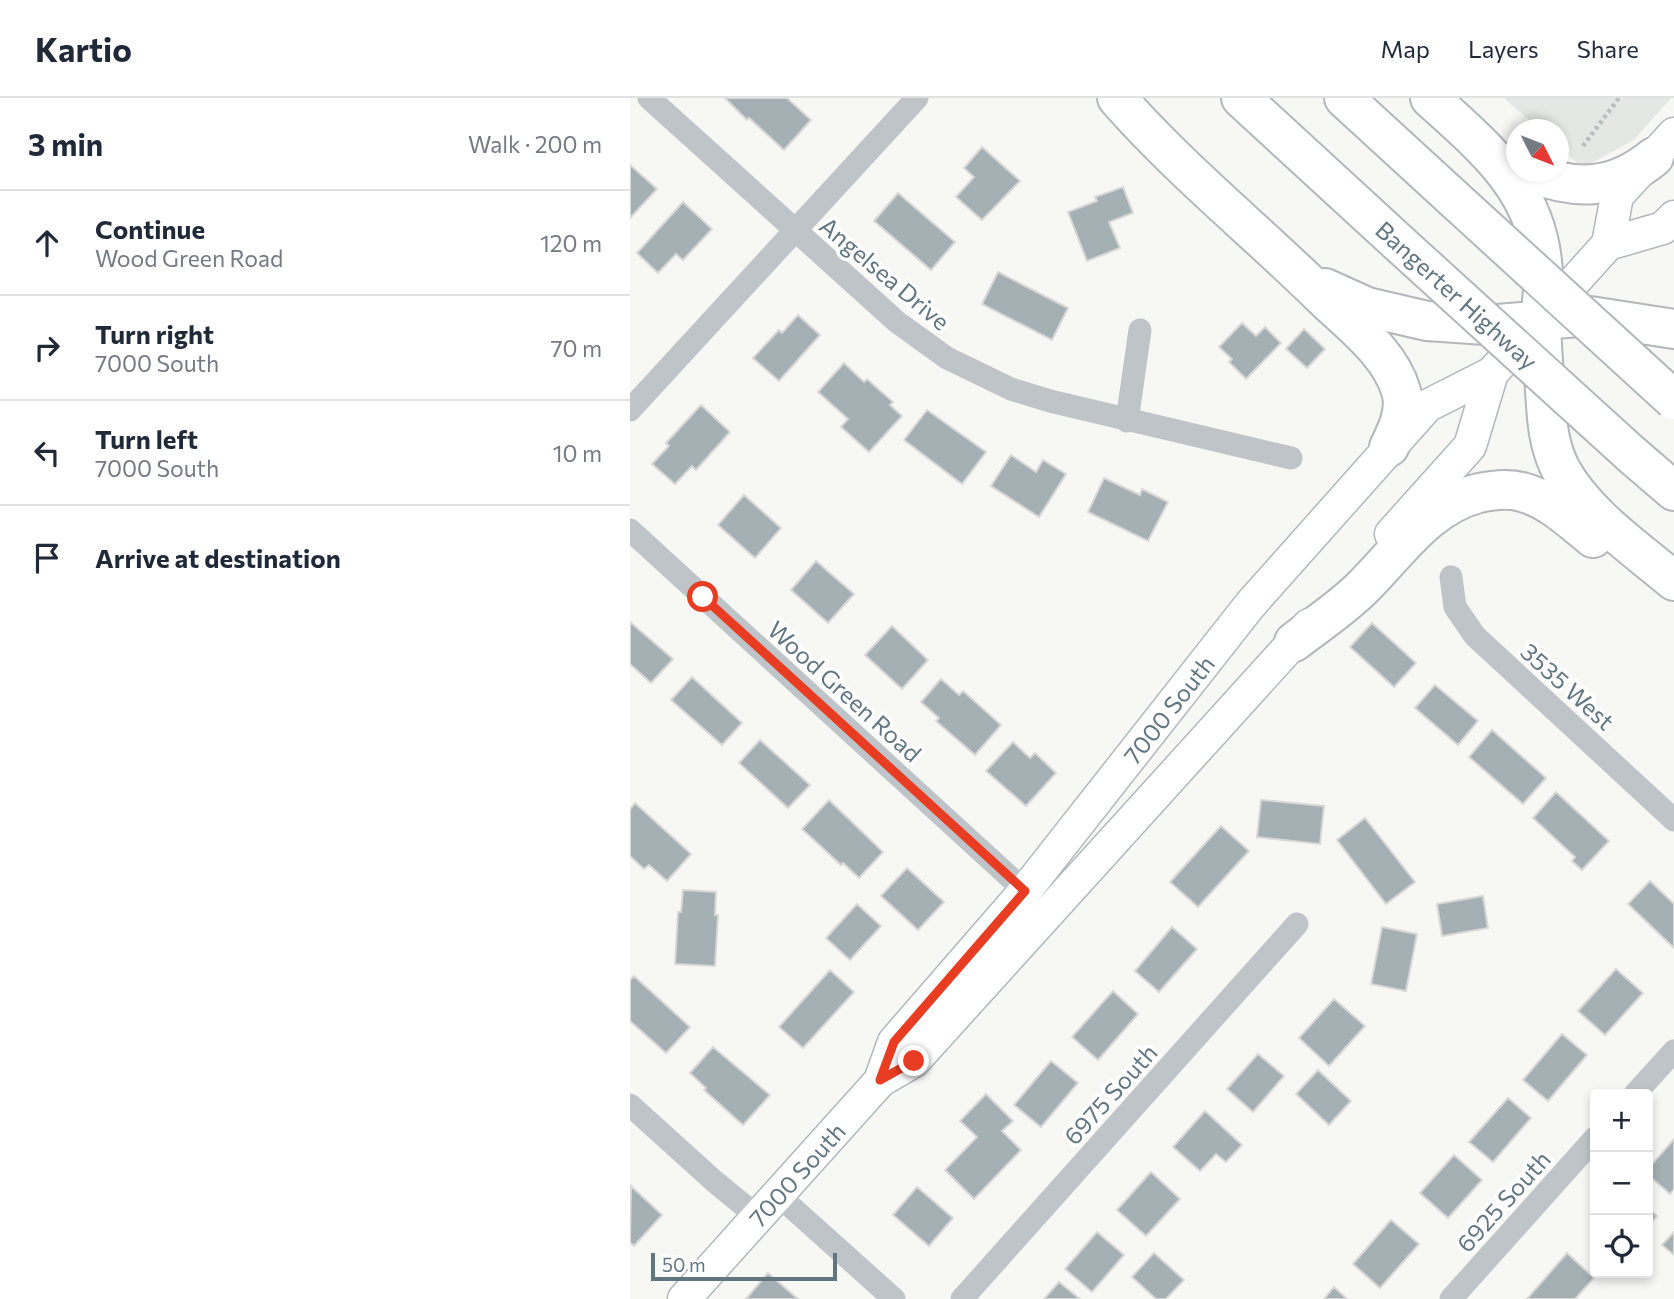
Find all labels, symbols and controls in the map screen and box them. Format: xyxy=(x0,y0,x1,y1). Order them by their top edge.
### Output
text: Kartio xyxy=(35,28,132,69)
text: Map xyxy=(1381,34,1430,63)
text: Layers xyxy=(1468,34,1539,63)
text: Share xyxy=(1577,34,1639,63)
north arrow xyxy=(1506,119,1569,182)
text: 3 min xyxy=(28,125,103,162)
text: Walk · 200 m xyxy=(468,130,602,158)
street label: Angelsea Drive xyxy=(814,210,956,336)
text: Continue xyxy=(95,213,205,244)
street label: Bangerter Highway xyxy=(1370,215,1544,375)
icon: ahead xyxy=(28,224,66,262)
text: 120 m xyxy=(540,229,602,257)
text: Wood Green Road xyxy=(95,244,283,272)
text: Turn right xyxy=(95,318,214,349)
icon: right xyxy=(28,329,66,367)
text: 70 m xyxy=(550,334,602,362)
text: 7000 South xyxy=(95,349,219,377)
text: Turn left xyxy=(95,423,198,454)
icon: left xyxy=(28,434,66,472)
text: 10 m xyxy=(553,439,602,467)
text: 7000 South xyxy=(95,454,219,482)
icon: arrive xyxy=(28,539,66,577)
text: Arrive at destination xyxy=(95,542,341,573)
route start xyxy=(687,581,718,612)
street label: Wood Green Road xyxy=(762,615,928,767)
street label: 3535 West xyxy=(1515,637,1621,736)
street label: 7000 South xyxy=(1117,649,1220,769)
street label: 6975 South xyxy=(1057,1038,1163,1150)
route end xyxy=(898,1045,929,1076)
map controls xyxy=(1590,1089,1653,1278)
button: + xyxy=(1590,1089,1653,1152)
street label: 7000 South xyxy=(742,1116,850,1232)
street label: 6925 South xyxy=(1450,1145,1556,1257)
button: − xyxy=(1590,1152,1653,1215)
button: locate xyxy=(1590,1215,1653,1278)
scale bar xyxy=(651,1250,836,1282)
text: 50 m xyxy=(662,1253,706,1276)

